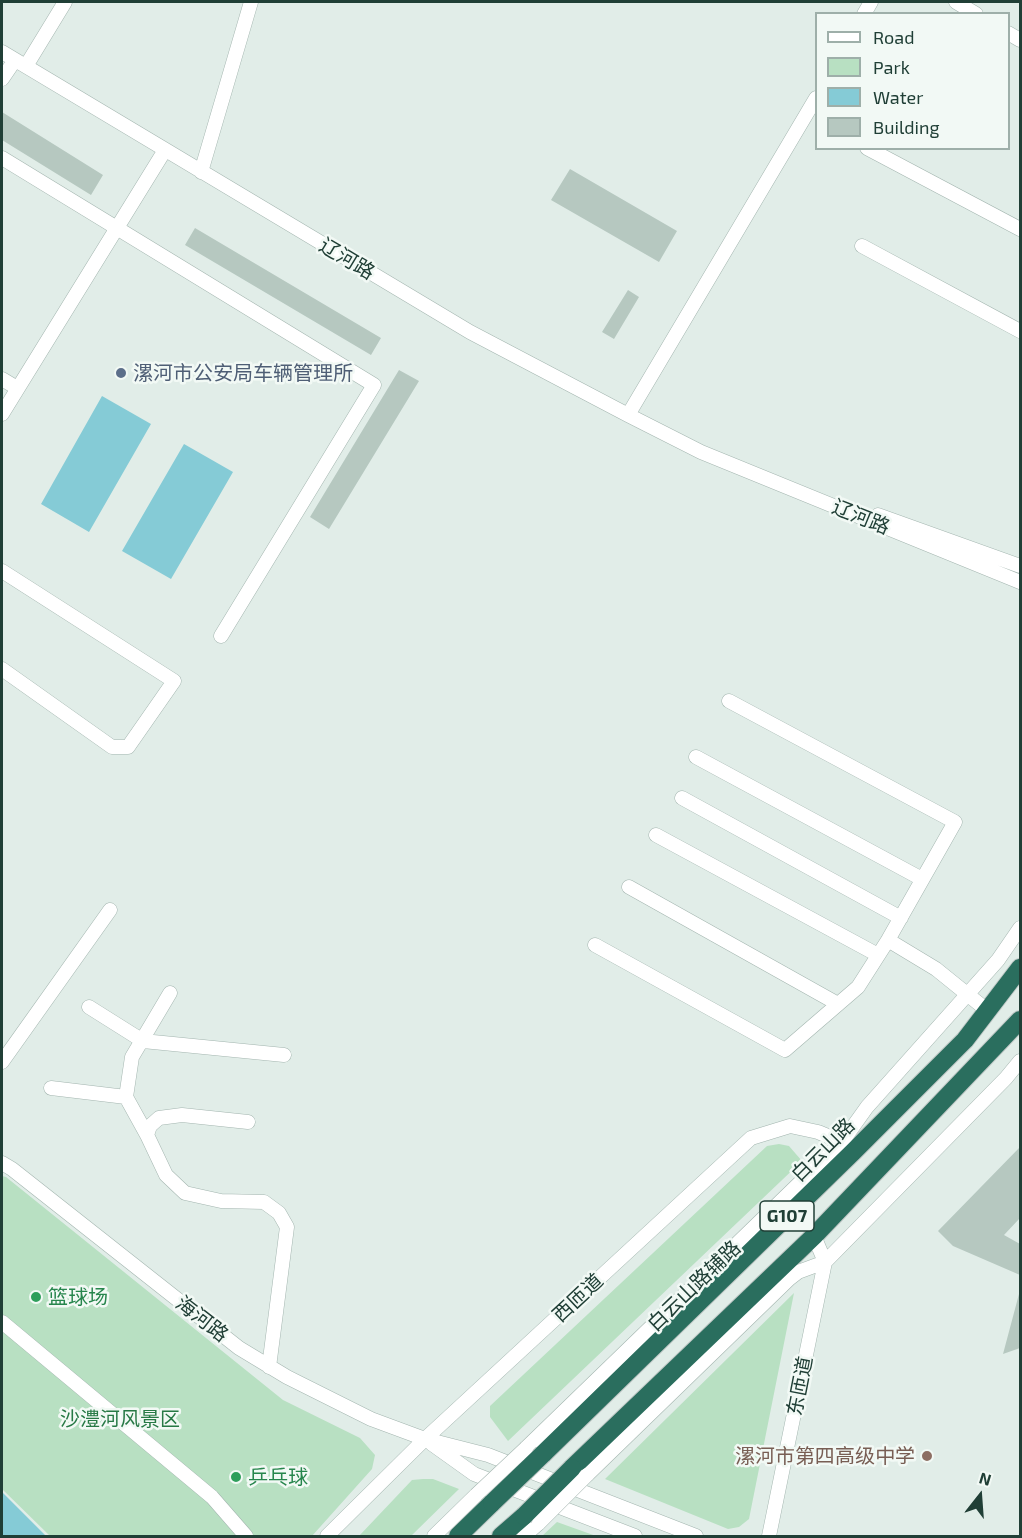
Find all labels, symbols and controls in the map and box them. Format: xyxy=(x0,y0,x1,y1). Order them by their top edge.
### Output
legend xyxy=(815,12,1010,150)
text: Road xyxy=(873,26,914,48)
text: Park xyxy=(873,56,910,78)
text: Water xyxy=(873,86,923,108)
text: Building xyxy=(873,116,940,138)
street label: 辽河路 xyxy=(315,233,379,285)
place label: 漯河市公安局车辆管理所 xyxy=(133,361,353,385)
marker: 漯河市公安局车辆管理所 xyxy=(114,366,128,380)
street label: 辽河路 xyxy=(829,495,893,539)
street label: 白云山路 xyxy=(786,1113,860,1187)
road number: G107 xyxy=(760,1201,814,1231)
street label: 白云山路辅路 xyxy=(643,1236,745,1336)
street label: 西匝道 xyxy=(548,1269,608,1327)
place label: 篮球场 xyxy=(48,1285,108,1309)
marker: 篮球场 xyxy=(29,1290,43,1304)
street label: 海河路 xyxy=(171,1291,233,1347)
street label: 东匝道 xyxy=(782,1354,818,1418)
park label: 沙澧河风景区 xyxy=(60,1407,180,1431)
place label: 漯河市第四高级中学 xyxy=(735,1444,915,1468)
marker: 漯河市第四高级中学 xyxy=(920,1449,934,1463)
place label: 乒乓球 xyxy=(248,1465,308,1489)
north arrow xyxy=(950,1466,1010,1526)
text: N xyxy=(977,1468,994,1489)
marker: 乒乓球 xyxy=(229,1470,243,1484)

